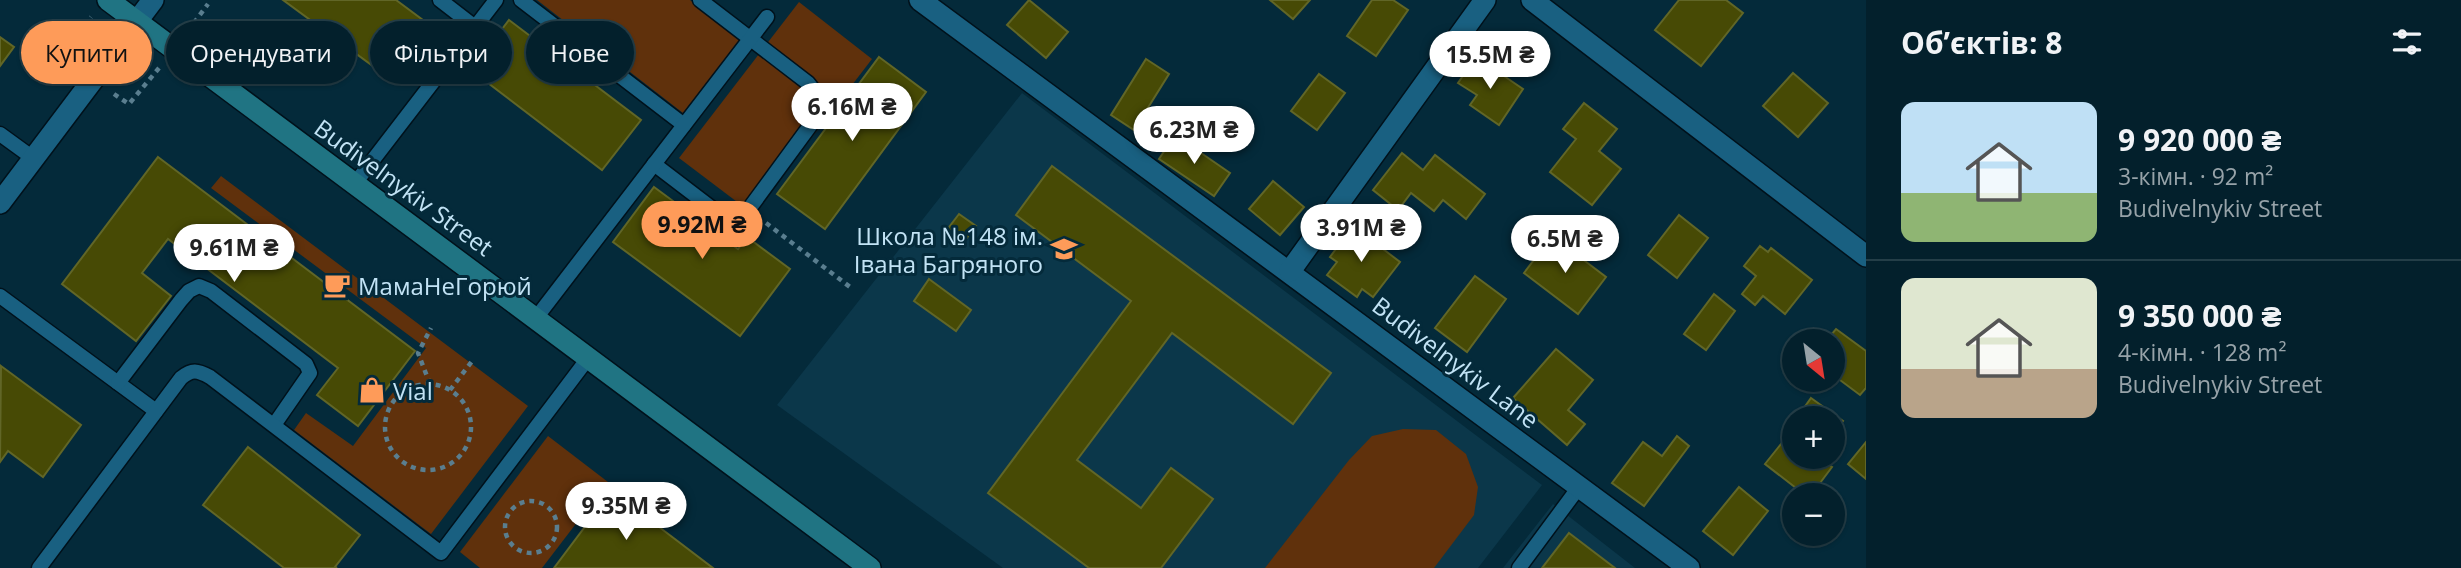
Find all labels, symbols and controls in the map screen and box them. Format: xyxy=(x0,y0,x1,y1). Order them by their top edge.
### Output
chip: Купити xyxy=(21,21,152,84)
chip: Орендувати xyxy=(166,21,356,84)
chip: Фільтри xyxy=(370,21,512,84)
chip: Нове xyxy=(526,21,634,84)
text: Об’єктів: 8 xyxy=(1901,22,2062,63)
icon: filters xyxy=(2388,23,2426,61)
pin: 15.5M ₴ xyxy=(1425,32,1555,91)
text: 15.5M ₴ xyxy=(1445,38,1535,70)
pin: 6.16M ₴ xyxy=(787,83,917,143)
text: 6.16M ₴ xyxy=(807,90,897,122)
pin: 6.23M ₴ xyxy=(1129,106,1259,166)
street label: Budivelnykiv Street xyxy=(308,111,500,263)
text: 6.23M ₴ xyxy=(1149,113,1239,145)
text: 9 920 000 ₴ xyxy=(2118,119,2281,160)
icon: home xyxy=(1957,130,2041,214)
text: 3-кімн. · 92 m² xyxy=(2118,160,2273,192)
text: Budivelnykiv Street xyxy=(2118,192,2322,224)
pin: 9.92M ₴ xyxy=(637,202,767,261)
pin: 3.91M ₴ xyxy=(1296,204,1426,264)
text: 9.92M ₴ xyxy=(657,208,747,240)
text: 3.91M ₴ xyxy=(1316,211,1406,243)
pin: 6.5M ₴ xyxy=(1508,216,1622,275)
place label: Школа №148 ім. Івана Багряного xyxy=(854,219,1043,280)
text: 6.5M ₴ xyxy=(1527,222,1603,254)
pin: 9.61M ₴ xyxy=(169,224,299,284)
text: 9.61M ₴ xyxy=(189,231,279,263)
school or university icon: Школа №148 ім. Івана Багряного xyxy=(1049,234,1079,264)
place label: МамаНеГорюй xyxy=(358,269,532,302)
cafe icon: МамаНеГорюй xyxy=(322,270,352,300)
street label: Budivelnykiv Lane xyxy=(1366,289,1546,435)
text: 9 350 000 ₴ xyxy=(2118,295,2281,336)
icon: home xyxy=(1957,306,2041,390)
north arrow xyxy=(1782,329,1844,392)
map controls xyxy=(1782,329,1845,546)
text: 4-кімн. · 128 m² xyxy=(2118,336,2286,368)
text: Budivelnykiv Street xyxy=(2118,368,2322,400)
place label: Vial xyxy=(393,374,433,407)
shop icon: Vial xyxy=(357,375,387,405)
button: + xyxy=(1782,406,1845,469)
pin: 9.35M ₴ xyxy=(561,482,691,542)
button: − xyxy=(1782,483,1845,546)
text: 9.35M ₴ xyxy=(581,489,671,521)

